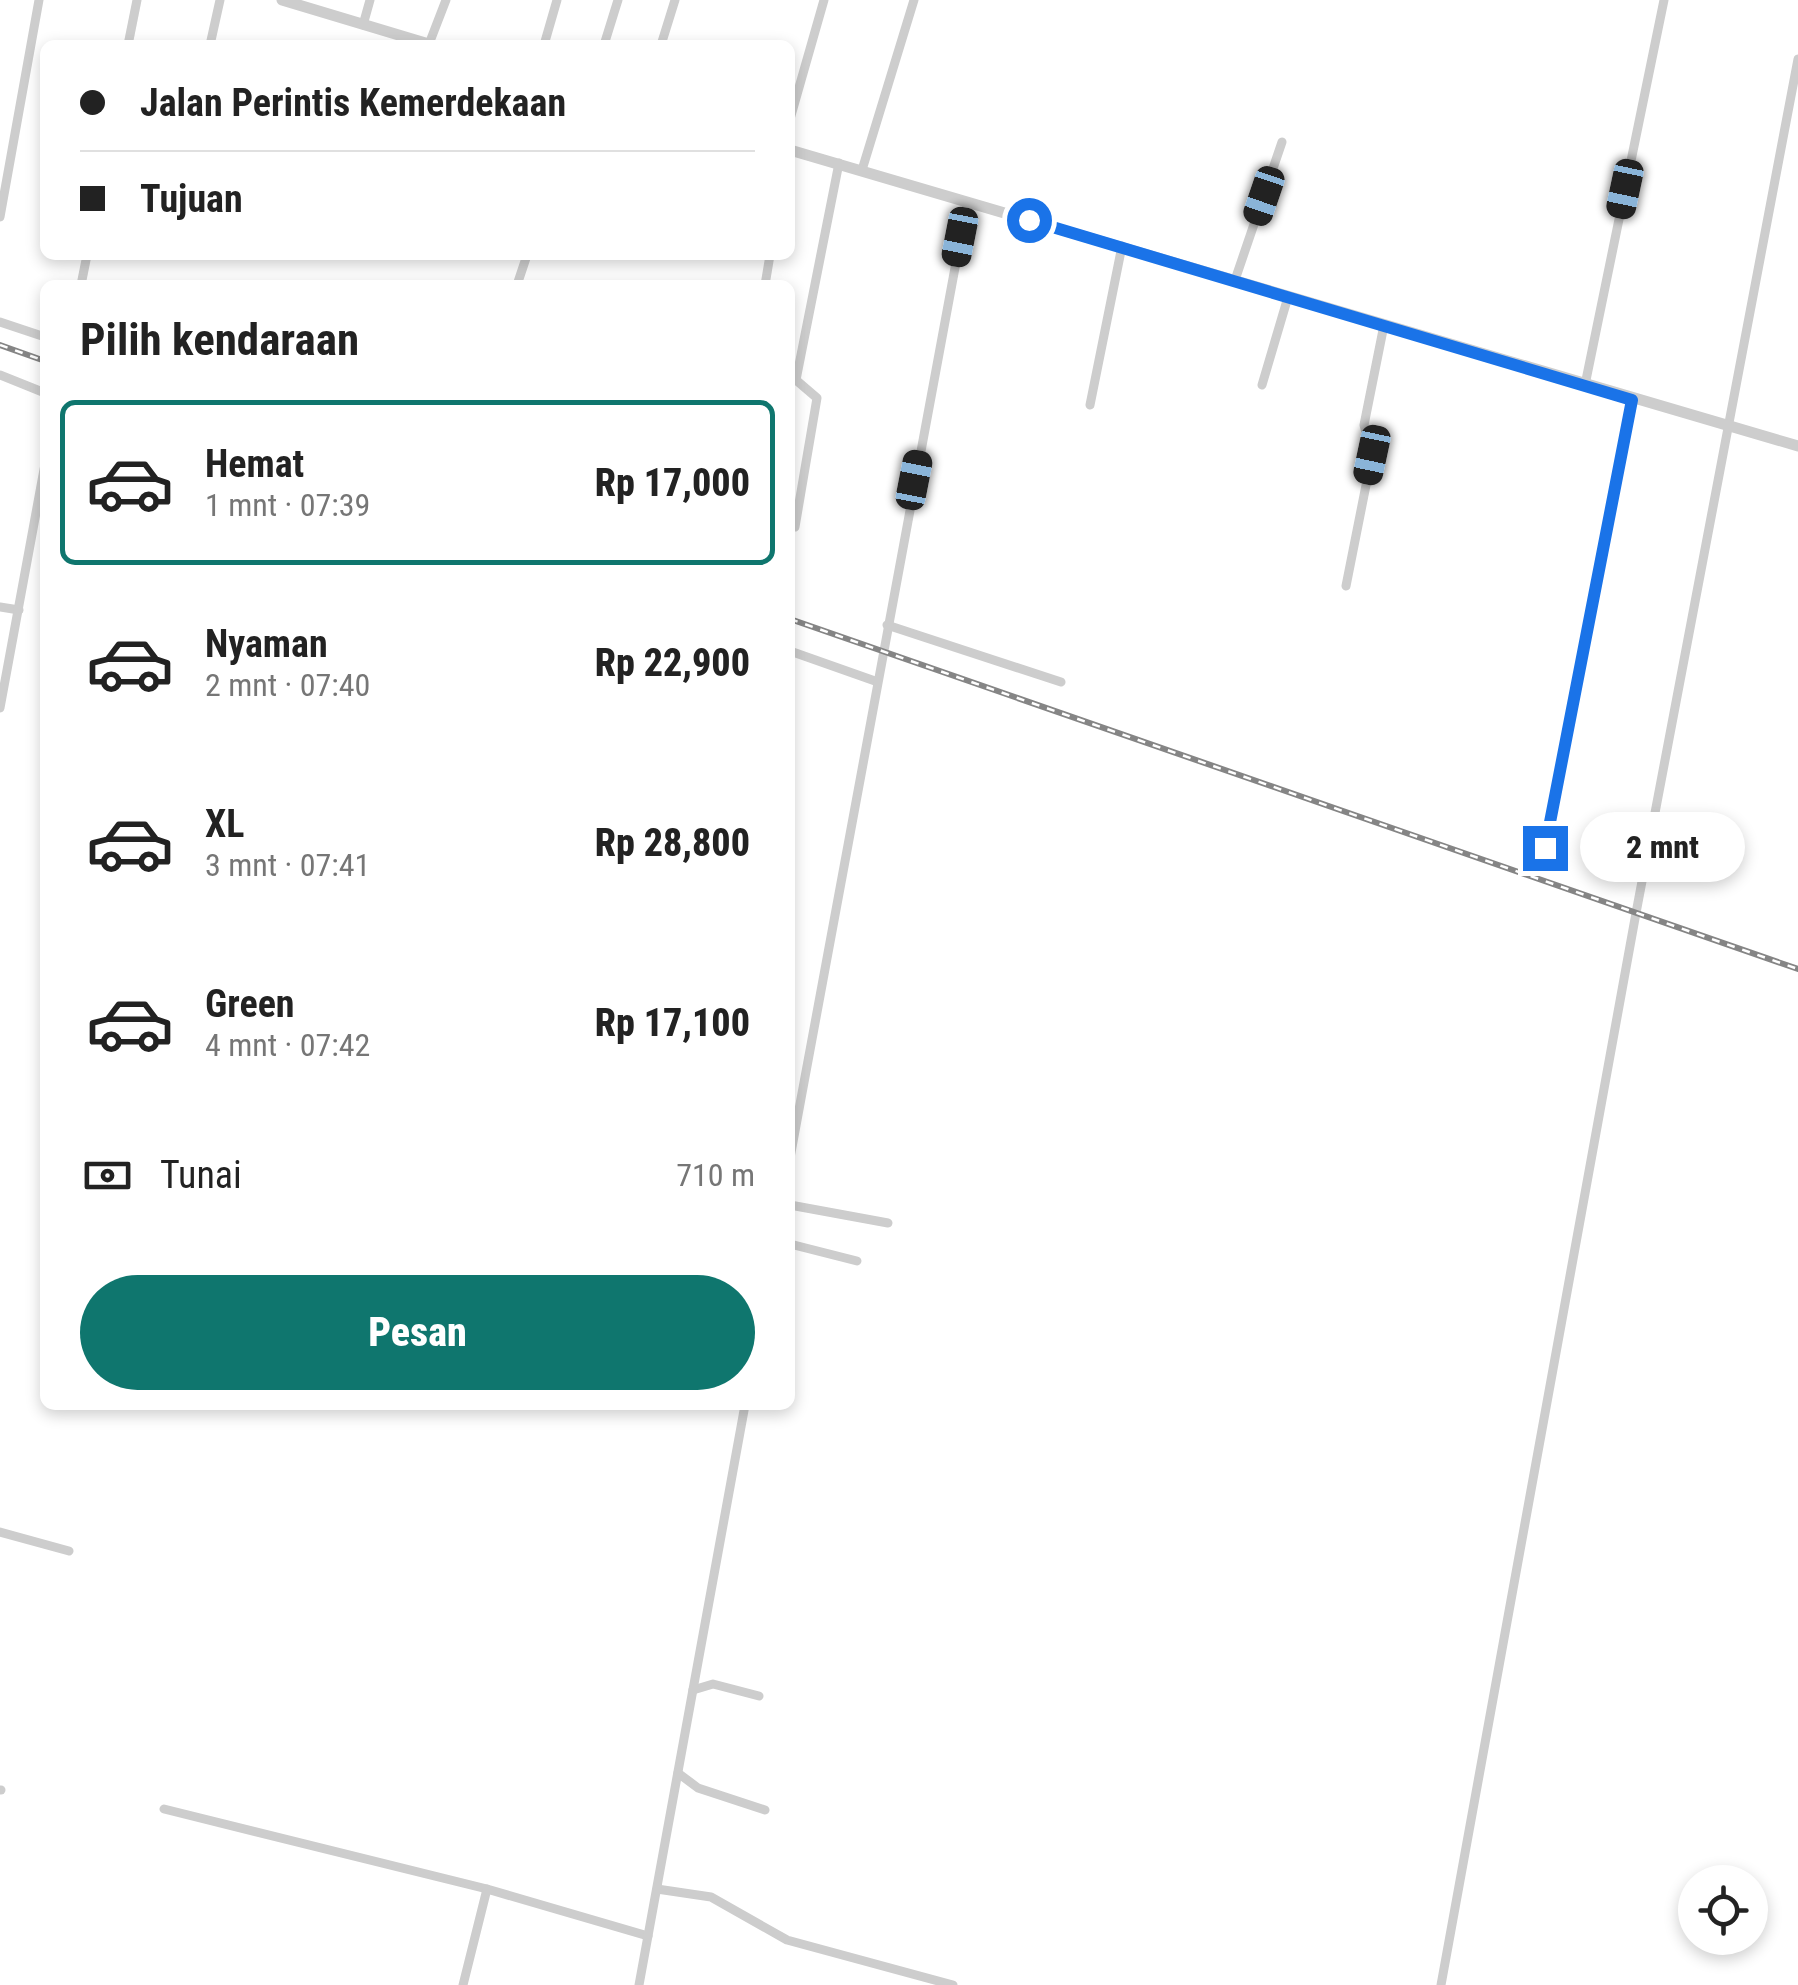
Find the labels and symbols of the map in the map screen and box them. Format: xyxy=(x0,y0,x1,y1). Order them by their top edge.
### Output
car xyxy=(1604,157,1646,221)
car xyxy=(1240,163,1288,229)
route start xyxy=(1007,198,1052,243)
car xyxy=(940,205,980,269)
car xyxy=(1351,423,1393,487)
car xyxy=(894,448,934,512)
callout: 2 mnt xyxy=(1580,813,1745,883)
route end xyxy=(1523,826,1568,871)

